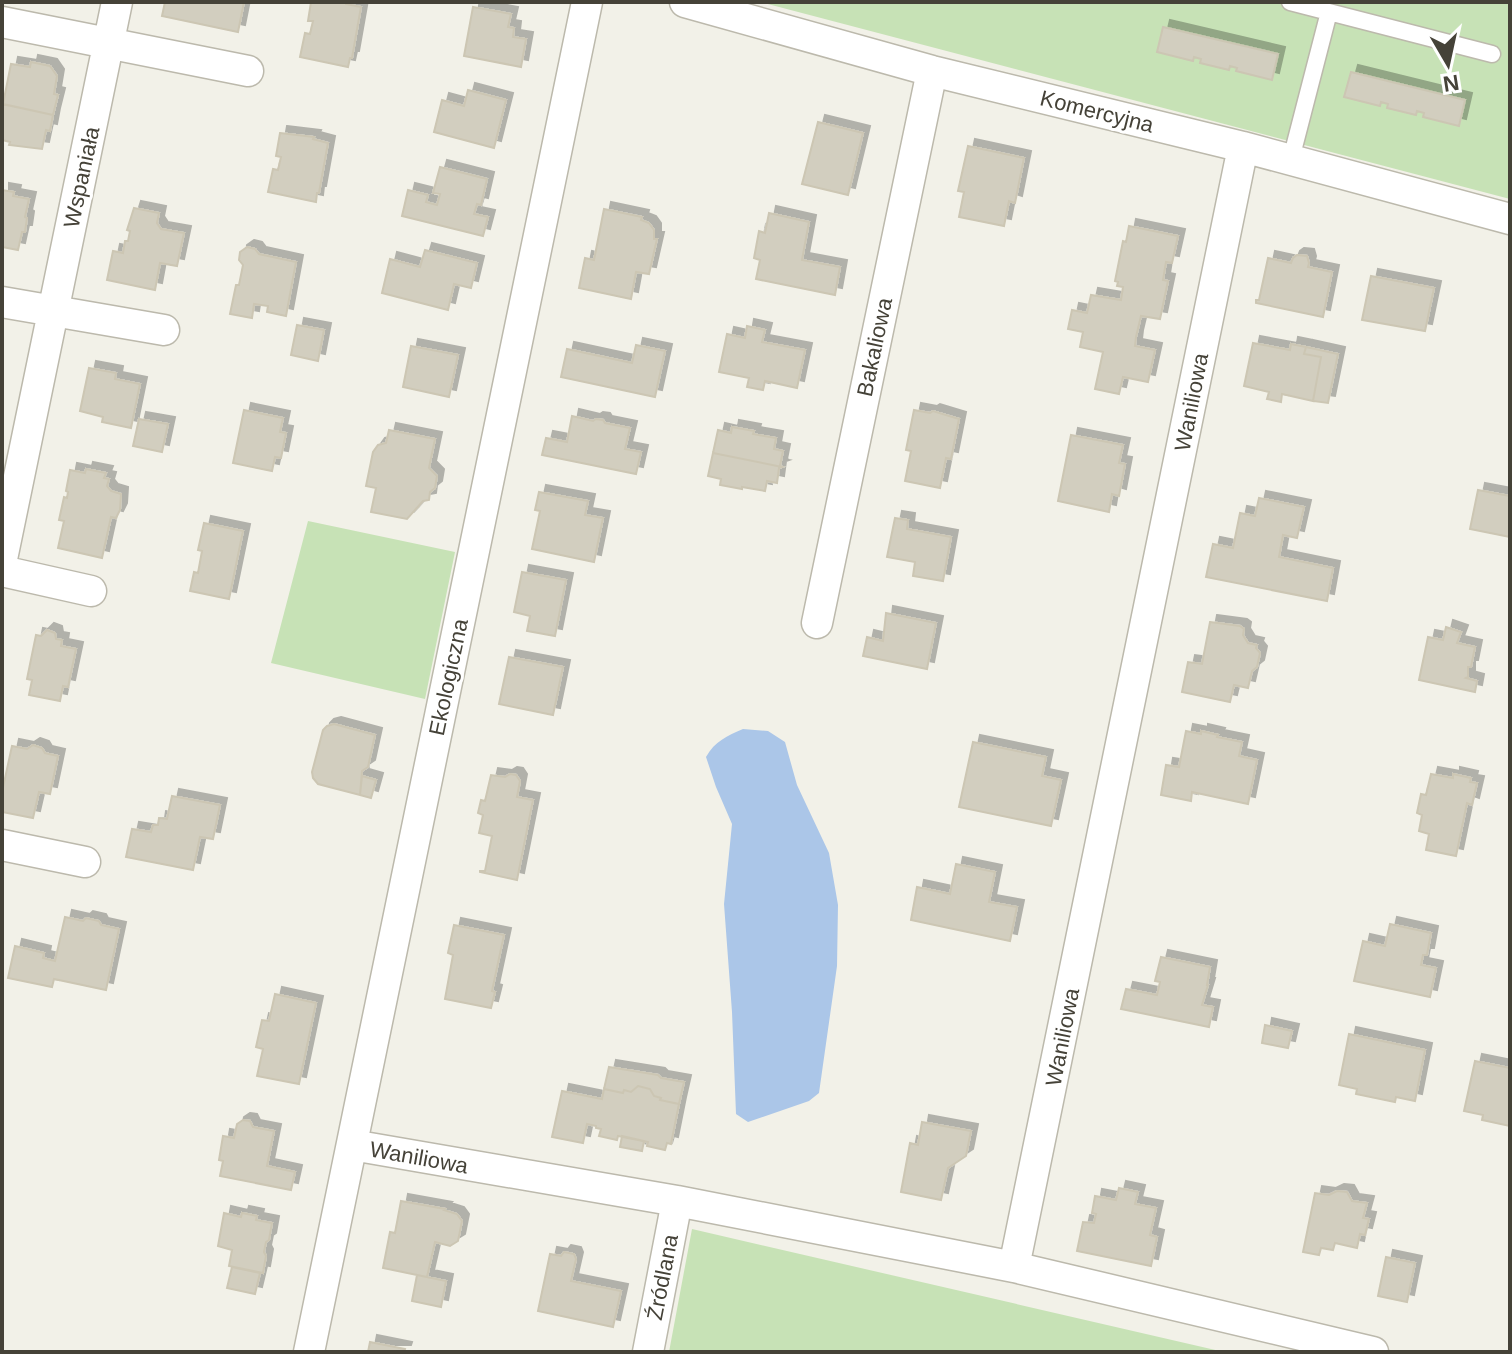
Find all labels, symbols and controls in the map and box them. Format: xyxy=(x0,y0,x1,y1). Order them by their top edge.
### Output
north arrow xyxy=(1408,24,1488,104)
text: N xyxy=(1441,70,1461,97)
street label: Komercyjna xyxy=(1038,85,1157,138)
street label: Wspaniała xyxy=(59,124,105,230)
street label: Bakaliowa xyxy=(852,295,897,399)
street label: Waniliowa xyxy=(1170,350,1213,453)
street label: Ekologiczna xyxy=(424,616,473,738)
street label: Waniliowa xyxy=(1041,985,1084,1088)
street label: Waniliowa xyxy=(368,1137,471,1179)
street label: Źródlana xyxy=(642,1231,683,1322)

